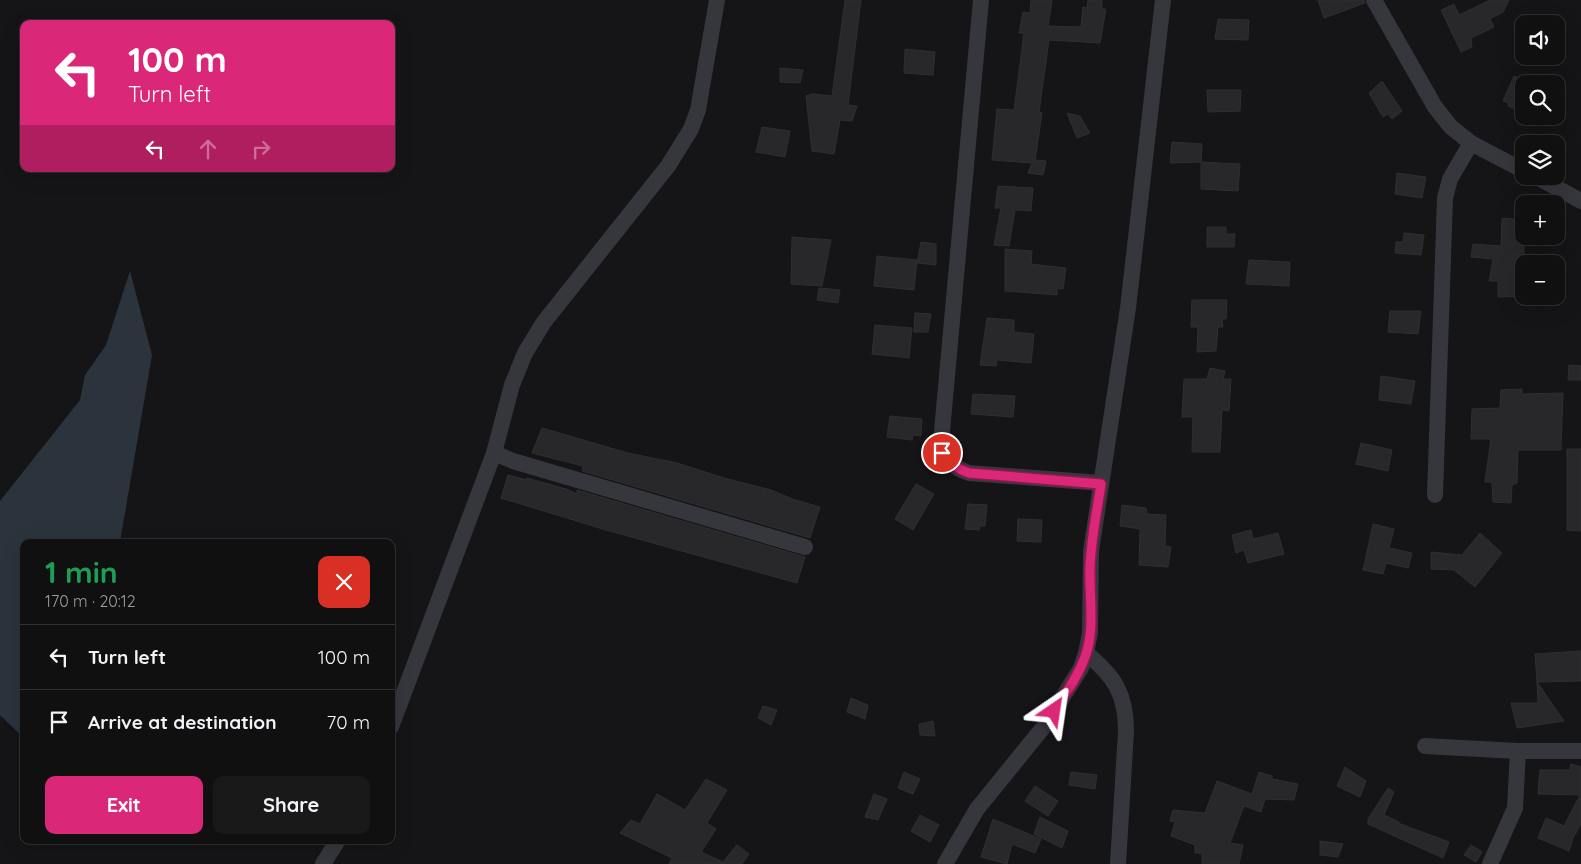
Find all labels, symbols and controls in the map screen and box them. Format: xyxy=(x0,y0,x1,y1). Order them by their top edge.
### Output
map controls xyxy=(1515,15,1565,305)
button: sound xyxy=(1515,15,1565,65)
text: 100 m xyxy=(128,37,227,81)
icon: left xyxy=(45,40,110,105)
button: search xyxy=(1515,75,1565,125)
text: Turn left xyxy=(128,80,211,108)
icon: left xyxy=(141,135,169,163)
icon: ahead xyxy=(194,135,222,163)
icon: right xyxy=(247,135,275,163)
button: layers xyxy=(1515,135,1565,185)
button: + xyxy=(1515,195,1565,245)
button: − xyxy=(1515,255,1565,305)
pin xyxy=(921,432,963,474)
icon: arrive xyxy=(928,439,956,467)
text: 1 min xyxy=(45,553,118,591)
button: close xyxy=(318,556,370,608)
text: 170 m · 20:12 xyxy=(45,591,136,611)
icon: left xyxy=(45,643,73,671)
text: Turn left xyxy=(88,645,166,669)
text: 100 m xyxy=(318,645,370,669)
position arrow xyxy=(1027,684,1079,736)
icon: arrive xyxy=(45,708,73,736)
text: Arrive at destination xyxy=(88,710,277,734)
text: 70 m xyxy=(326,710,370,734)
button: Exit xyxy=(45,776,203,834)
button: Share xyxy=(213,776,370,834)

